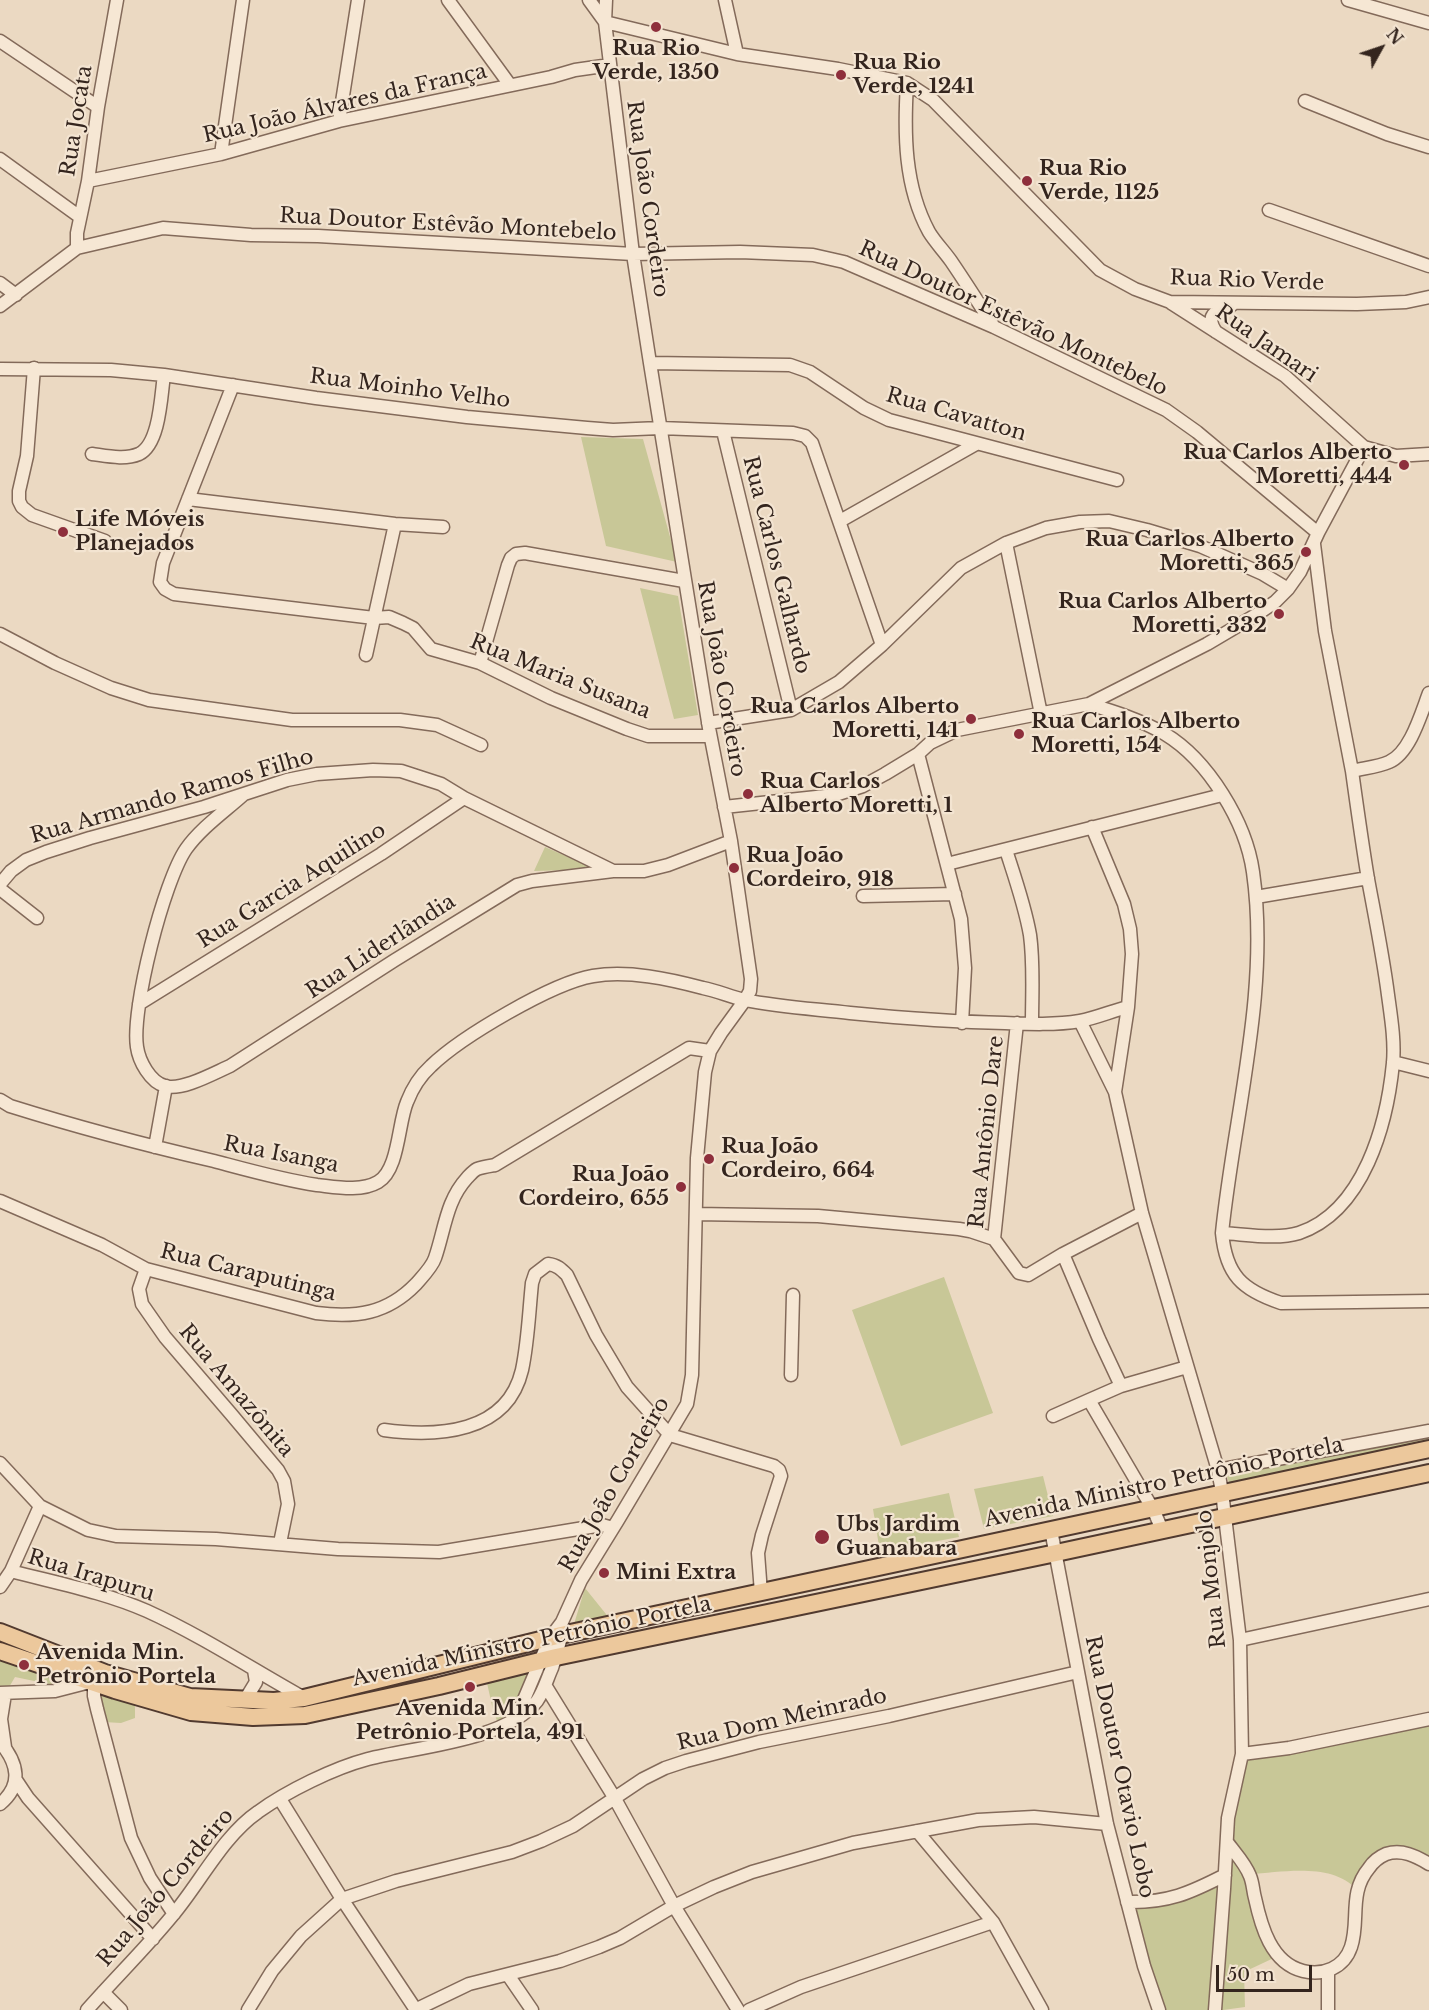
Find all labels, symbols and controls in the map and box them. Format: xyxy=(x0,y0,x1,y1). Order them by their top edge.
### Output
north arrow xyxy=(1351,18,1411,78)
marker: Rua Rio Verde, 1350 xyxy=(649,20,663,34)
text: N xyxy=(1382,24,1407,49)
place label: Rua Rio Verde, 1350 xyxy=(593,36,719,86)
place label: Rua Rio Verde, 1241 xyxy=(853,50,975,100)
street label: Rua João Álvares da França xyxy=(201,59,489,149)
street label: Rua Jocata xyxy=(56,64,98,178)
marker: Rua Rio Verde, 1241 xyxy=(834,68,848,82)
street label: Rua João Cordeiro xyxy=(621,99,673,299)
place label: Rua Rio Verde, 1125 xyxy=(1039,156,1159,206)
marker: Rua Rio Verde, 1125 xyxy=(1020,174,1034,188)
street label: Rua Doutor Estêvão Montebelo xyxy=(279,204,617,246)
street label: Rua Doutor Estêvão Montebelo xyxy=(855,236,1171,402)
street label: Rua Rio Verde xyxy=(1169,266,1325,296)
street label: Rua Jamari xyxy=(1210,300,1322,388)
street label: Rua Moinho Velho xyxy=(308,364,512,414)
street label: Rua Cavatton xyxy=(883,383,1029,447)
place label: Rua Carlos Alberto Moretti, 444 xyxy=(1183,440,1392,490)
street label: Rua Carlos Galhardo xyxy=(737,454,815,676)
marker: Rua Carlos Alberto Moretti, 444 xyxy=(1397,458,1411,472)
place label: Life Móveis Planejados xyxy=(75,507,205,557)
marker: Life Móveis Planejados xyxy=(56,525,70,539)
place label: Rua Carlos Alberto Moretti, 365 xyxy=(1085,527,1294,577)
marker: Rua Carlos Alberto Moretti, 365 xyxy=(1299,545,1313,559)
street label: Rua João Cordeiro xyxy=(691,579,751,779)
place label: Rua Carlos Alberto Moretti, 332 xyxy=(1058,589,1267,639)
marker: Rua Carlos Alberto Moretti, 332 xyxy=(1272,607,1286,621)
street label: Rua Maria Susana xyxy=(466,629,654,725)
place label: Rua Carlos Alberto Moretti, 141 xyxy=(750,694,959,744)
place label: Rua Carlos Alberto Moretti, 154 xyxy=(1031,709,1240,759)
marker: Rua Carlos Alberto Moretti, 141 xyxy=(964,712,978,726)
marker: Rua Carlos Alberto Moretti, 154 xyxy=(1012,727,1026,741)
street label: Rua Armando Ramos Filho xyxy=(28,744,316,850)
place label: Rua Carlos Alberto Moretti, 1 xyxy=(760,769,953,819)
marker: Rua Carlos Alberto Moretti, 1 xyxy=(741,787,755,801)
street label: Rua Garcia Aquilino xyxy=(193,818,391,954)
place label: Rua João Cordeiro, 918 xyxy=(746,843,894,893)
marker: Rua João Cordeiro, 918 xyxy=(727,861,741,875)
street label: Rua Liderlândia xyxy=(302,889,460,1005)
street label: Rua Antônio Dare xyxy=(964,1034,1010,1230)
street label: Rua Isanga xyxy=(221,1131,341,1179)
place label: Rua João Cordeiro, 664 xyxy=(721,1134,874,1184)
marker: Rua João Cordeiro, 664 xyxy=(702,1152,716,1166)
place label: Rua João Cordeiro, 655 xyxy=(519,1162,669,1212)
marker: Rua João Cordeiro, 655 xyxy=(674,1180,688,1194)
street label: Rua Caraputinga xyxy=(157,1239,339,1307)
street label: Rua Amazônita xyxy=(173,1320,299,1462)
street label: Rua João Cordeiro xyxy=(554,1393,676,1577)
street label: Avenida Ministro Petrônio Portela xyxy=(982,1433,1346,1533)
street label: Rua Monjolo xyxy=(1192,1508,1232,1650)
place label: Ubs Jardim Guanabara xyxy=(836,1512,960,1562)
marker: Ubs Jardim Guanabara xyxy=(813,1528,831,1546)
street label: Rua Irapuru xyxy=(25,1545,157,1607)
place label: Mini Extra xyxy=(616,1560,736,1586)
marker: Mini Extra xyxy=(597,1566,611,1580)
street label: Avenida Ministro Petrônio Portela xyxy=(350,1592,714,1692)
street label: Rua Doutor Otavio Lobo xyxy=(1079,1634,1159,1900)
place label: Avenida Min. Petrônio Portela xyxy=(36,1640,216,1690)
marker: Avenida Min. Petrônio Portela xyxy=(17,1658,31,1672)
marker: Avenida Min. Petrônio Portela, 491 xyxy=(463,1680,477,1694)
street label: Rua Dom Meinrado xyxy=(675,1684,889,1756)
place label: Avenida Min. Petrônio Portela, 491 xyxy=(356,1696,584,1746)
street label: Rua João Cordeiro xyxy=(93,1804,239,1972)
scale bar xyxy=(1219,1953,1315,1991)
text: 50 m xyxy=(1227,1964,1275,1986)

